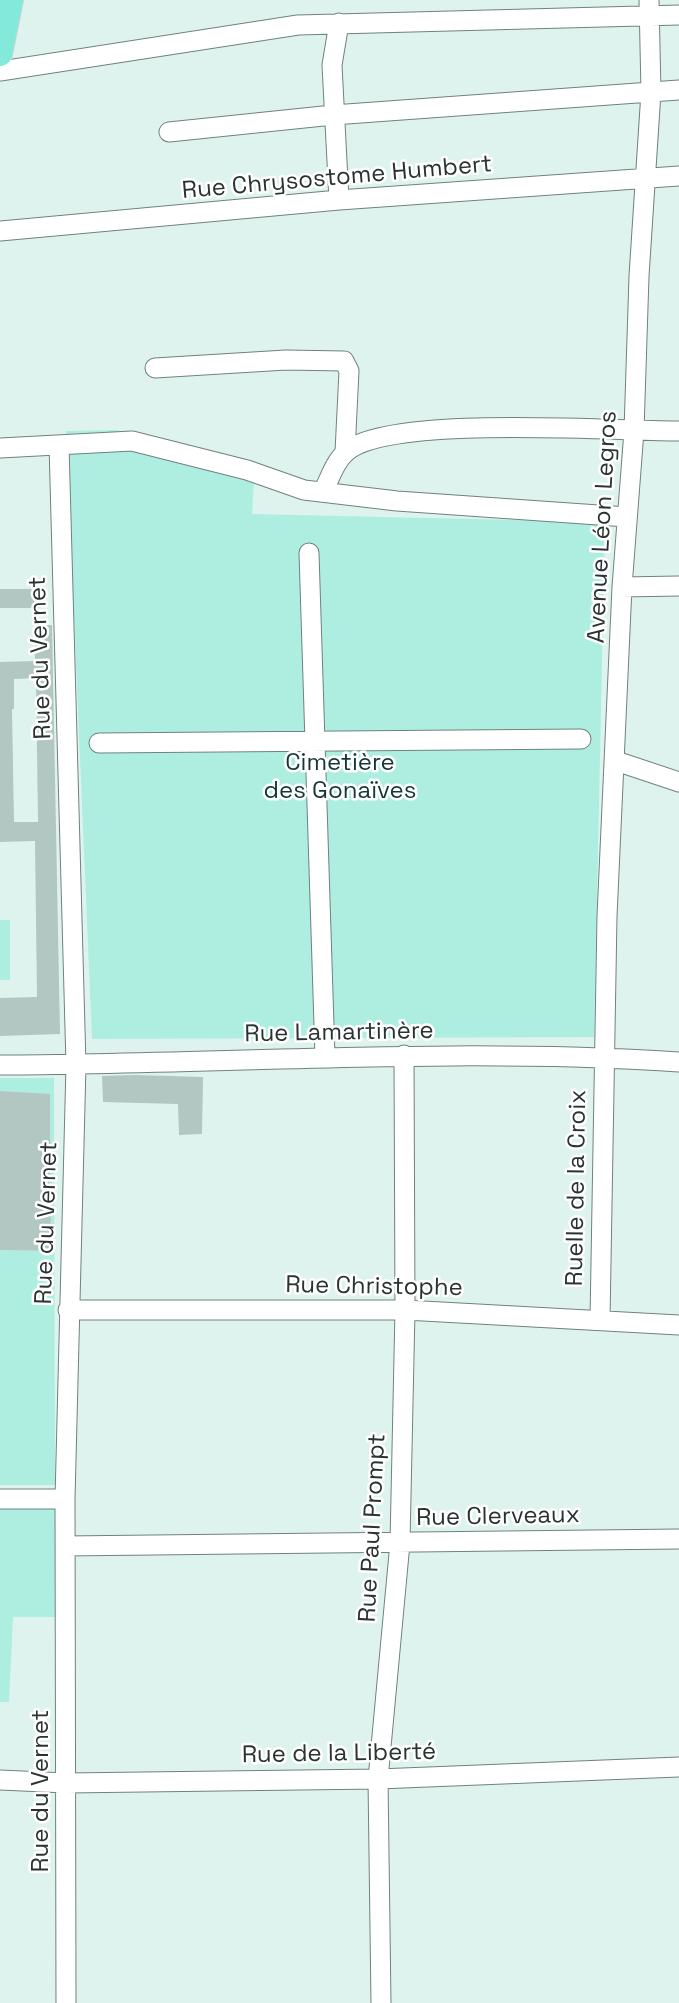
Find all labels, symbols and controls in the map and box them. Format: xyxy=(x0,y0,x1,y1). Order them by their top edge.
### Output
street label: Rue Chrysostome Humbert xyxy=(181,150,493,206)
street label: Avenue Léon Legros xyxy=(583,410,623,644)
street label: Rue du Vernet xyxy=(24,576,58,740)
park label: Cimetière des Gonaïves xyxy=(264,749,416,805)
street label: Rue Lamartinère xyxy=(244,1017,434,1049)
street label: Ruelle de la Croix xyxy=(561,1089,593,1287)
street label: Rue du Vernet xyxy=(30,1141,64,1305)
street label: Rue Christophe xyxy=(285,1271,463,1303)
street label: Rue Paul Prompt xyxy=(354,1433,392,1623)
street label: Rue Clerveaux xyxy=(416,1501,580,1533)
street label: Rue du Vernet xyxy=(27,1709,55,1873)
street label: Rue de la Liberté xyxy=(242,1738,436,1770)

